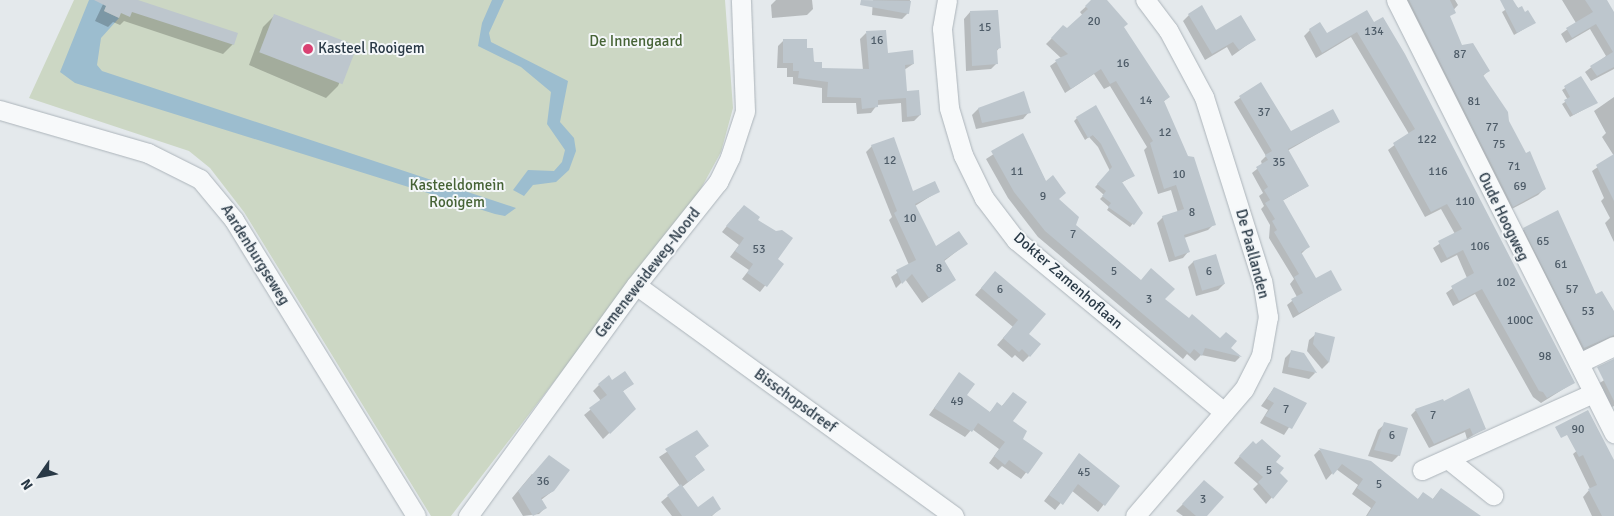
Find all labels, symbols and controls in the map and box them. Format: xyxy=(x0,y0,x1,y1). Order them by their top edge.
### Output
house number: 20 xyxy=(1088,15,1100,29)
house number: 15 xyxy=(979,21,991,35)
house number: 134 xyxy=(1364,25,1384,39)
park label: De Innengaard xyxy=(589,33,683,51)
house number: 16 xyxy=(871,34,883,48)
place label: Kasteel Rooigem xyxy=(318,40,425,58)
marker: Kasteel Rooigem xyxy=(302,43,314,55)
house number: 87 xyxy=(1454,48,1466,62)
house number: 16 xyxy=(1117,57,1129,71)
house number: 14 xyxy=(1140,94,1152,108)
house number: 81 xyxy=(1468,95,1480,109)
house number: 37 xyxy=(1258,106,1270,120)
house number: 77 xyxy=(1486,121,1498,135)
house number: 12 xyxy=(1159,126,1171,140)
house number: 122 xyxy=(1417,133,1437,147)
house number: 75 xyxy=(1493,138,1505,152)
house number: 12 xyxy=(884,154,896,168)
house number: 35 xyxy=(1273,156,1285,170)
house number: 71 xyxy=(1508,160,1520,174)
house number: 11 xyxy=(1011,165,1023,179)
house number: 116 xyxy=(1428,165,1448,179)
house number: 10 xyxy=(1173,168,1185,182)
street label: Oude Hoogweg xyxy=(1474,170,1532,264)
park label: Kasteeldomein Rooigem xyxy=(409,176,505,211)
house number: 69 xyxy=(1514,180,1526,194)
house number: 9 xyxy=(1040,190,1046,204)
house number: 110 xyxy=(1455,195,1475,209)
street label: Aardenburgseweg xyxy=(217,201,293,309)
street label: Gemeneweideweg-Noord xyxy=(592,204,704,342)
house number: 8 xyxy=(1189,206,1195,220)
street label: De Paallanden xyxy=(1231,207,1273,301)
house number: 10 xyxy=(904,212,916,226)
house number: 7 xyxy=(1070,228,1076,242)
street label: Dokter Zamenhoflaan xyxy=(1010,229,1126,333)
house number: 65 xyxy=(1537,235,1549,249)
house number: 106 xyxy=(1470,240,1490,254)
house number: 53 xyxy=(753,243,765,257)
house number: 61 xyxy=(1555,258,1567,272)
house number: 8 xyxy=(936,262,942,276)
house number: 5 xyxy=(1111,265,1117,279)
house number: 6 xyxy=(1206,265,1212,279)
house number: 102 xyxy=(1496,276,1516,290)
house number: 6 xyxy=(997,283,1003,297)
house number: 57 xyxy=(1566,283,1578,297)
house number: 3 xyxy=(1146,293,1152,307)
house number: 53 xyxy=(1582,305,1594,319)
house number: 100C xyxy=(1507,314,1533,328)
house number: 98 xyxy=(1539,350,1551,364)
street label: Bisschopsdreef xyxy=(750,365,840,437)
house number: 49 xyxy=(951,395,963,409)
house number: 7 xyxy=(1283,403,1289,417)
house number: 7 xyxy=(1430,409,1436,423)
house number: 90 xyxy=(1572,423,1584,437)
house number: 6 xyxy=(1389,429,1395,443)
north arrow xyxy=(15,451,65,501)
house number: 5 xyxy=(1266,464,1272,478)
house number: 45 xyxy=(1078,466,1090,480)
house number: 36 xyxy=(537,475,549,489)
text: N xyxy=(17,476,37,493)
house number: 5 xyxy=(1376,478,1382,492)
house number: 3 xyxy=(1200,493,1206,507)

